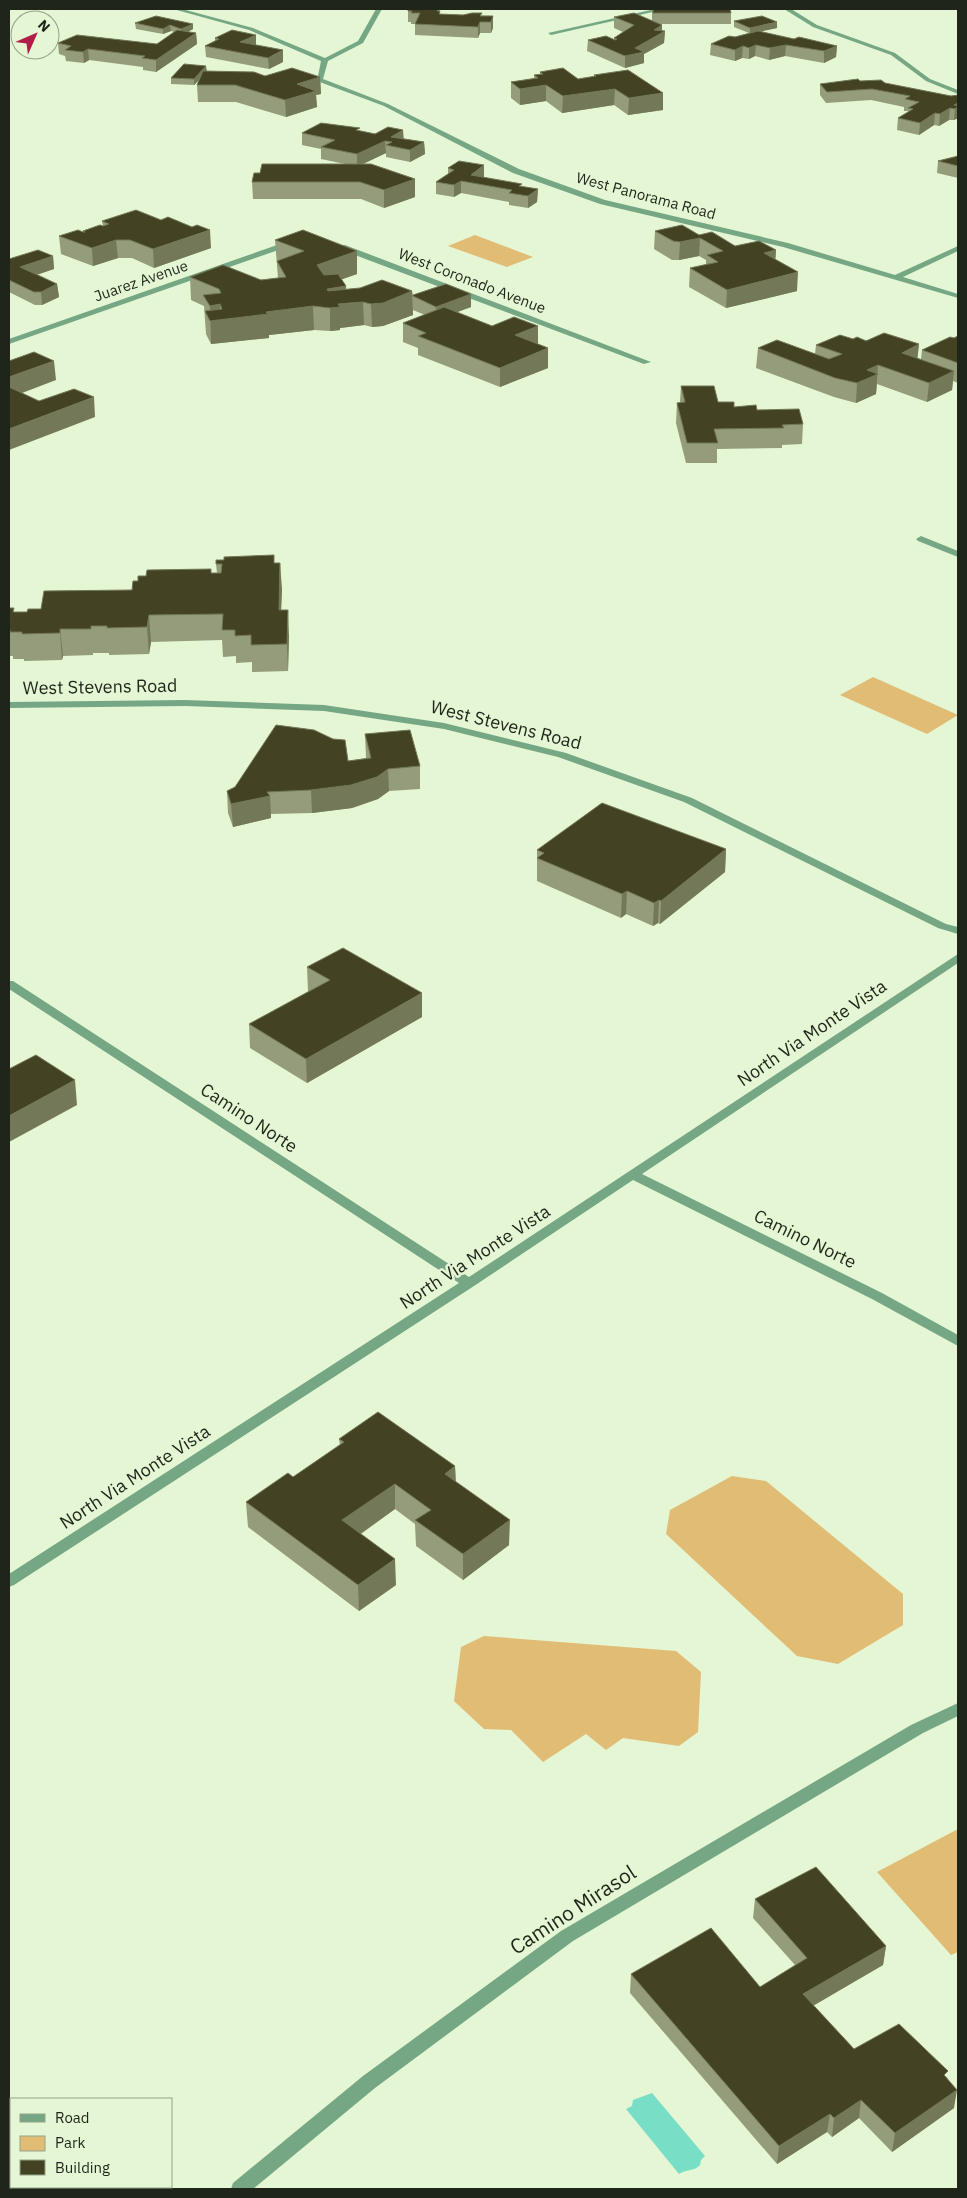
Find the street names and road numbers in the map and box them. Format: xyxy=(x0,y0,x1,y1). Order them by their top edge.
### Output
street label: West Panorama Road xyxy=(574,168,718,223)
street label: West Coronado Avenue xyxy=(396,244,548,317)
street label: Juarez Avenue xyxy=(91,256,190,306)
street label: West Stevens Road xyxy=(23,674,177,699)
street label: West Stevens Road xyxy=(428,695,584,754)
street label: North Via Monte Vista xyxy=(733,974,891,1091)
street label: Camino Norte xyxy=(196,1078,302,1158)
street label: North Via Monte Vista xyxy=(395,1199,555,1314)
street label: Camino Norte xyxy=(750,1204,860,1273)
street label: North Via Monte Vista xyxy=(55,1419,215,1534)
street label: Camino Mirasol xyxy=(504,1858,641,1960)

